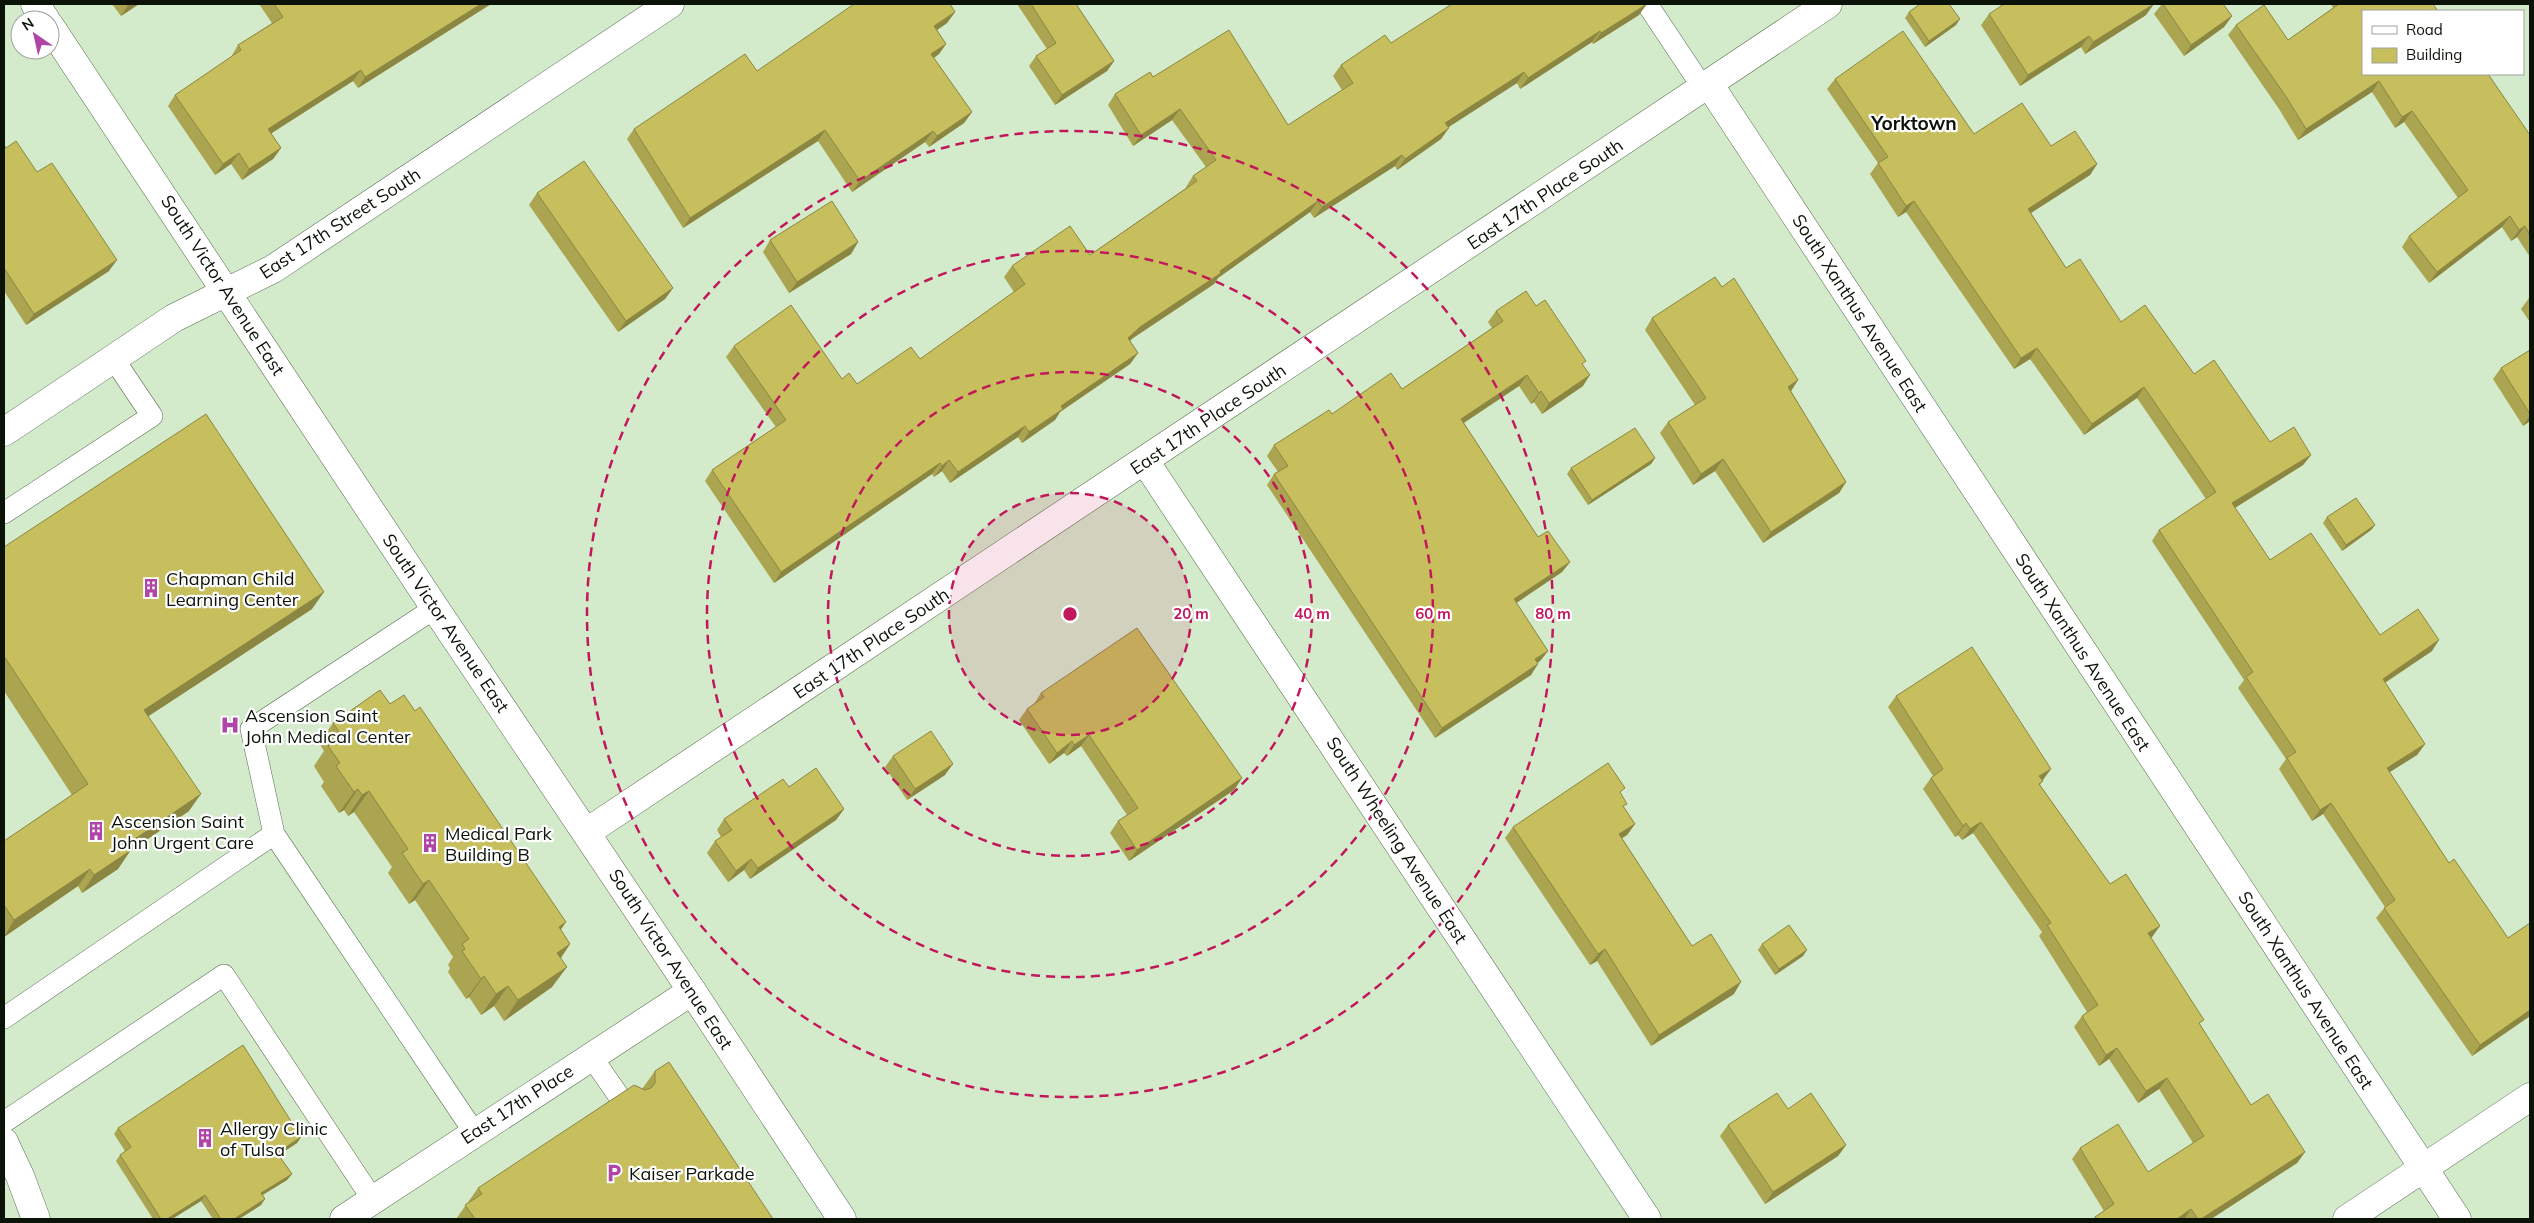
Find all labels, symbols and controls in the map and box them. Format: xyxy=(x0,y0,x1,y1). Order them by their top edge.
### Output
north arrow xyxy=(10,10,60,60)
legend xyxy=(2362,10,2524,75)
text: N xyxy=(18,14,37,35)
text: Road xyxy=(2406,20,2443,39)
text: Building xyxy=(2406,45,2462,64)
district label: Yorktown xyxy=(1870,111,1957,135)
street label: East 17th Place South xyxy=(1463,133,1627,255)
street label: East 17th Street South xyxy=(255,162,425,284)
street label: South Victor Avenue East xyxy=(156,190,290,380)
street label: South Xanthus Avenue East xyxy=(1787,210,1933,416)
street label: East 17th Place South xyxy=(1126,358,1290,480)
street label: South Victor Avenue East xyxy=(378,529,514,717)
street label: South Xanthus Avenue East xyxy=(2010,549,2156,755)
place label: Chapman Child Learning Center xyxy=(166,567,299,611)
building icon: Chapman Child Learning Center xyxy=(140,577,162,599)
street label: East 17th Place South xyxy=(789,582,953,704)
text: 20 m xyxy=(1173,604,1209,623)
text: 40 m xyxy=(1294,604,1330,623)
text: 60 m xyxy=(1415,604,1451,623)
text: 80 m xyxy=(1535,604,1571,623)
centre of rings xyxy=(1061,605,1079,623)
place label: Ascension Saint John Medical Center xyxy=(245,704,411,748)
hospital icon: Ascension Saint John Medical Center xyxy=(219,714,241,736)
street label: South Wheeling Avenue East xyxy=(1321,732,1473,948)
place label: Ascension Saint John Urgent Care xyxy=(111,810,254,854)
building icon: Ascension Saint John Urgent Care xyxy=(85,820,107,842)
place label: Medical Park Building B xyxy=(445,822,553,866)
building icon: Medical Park Building B xyxy=(419,832,441,854)
street label: South Victor Avenue East xyxy=(604,864,738,1054)
street label: South Xanthus Avenue East xyxy=(2233,887,2379,1093)
street label: East 17th Place xyxy=(456,1059,578,1149)
place label: Allergy Clinic of Tulsa xyxy=(220,1117,328,1161)
building icon: Allergy Clinic of Tulsa xyxy=(194,1127,216,1149)
parking icon: Kaiser Parkade xyxy=(603,1162,625,1184)
place label: Kaiser Parkade xyxy=(629,1162,755,1185)

